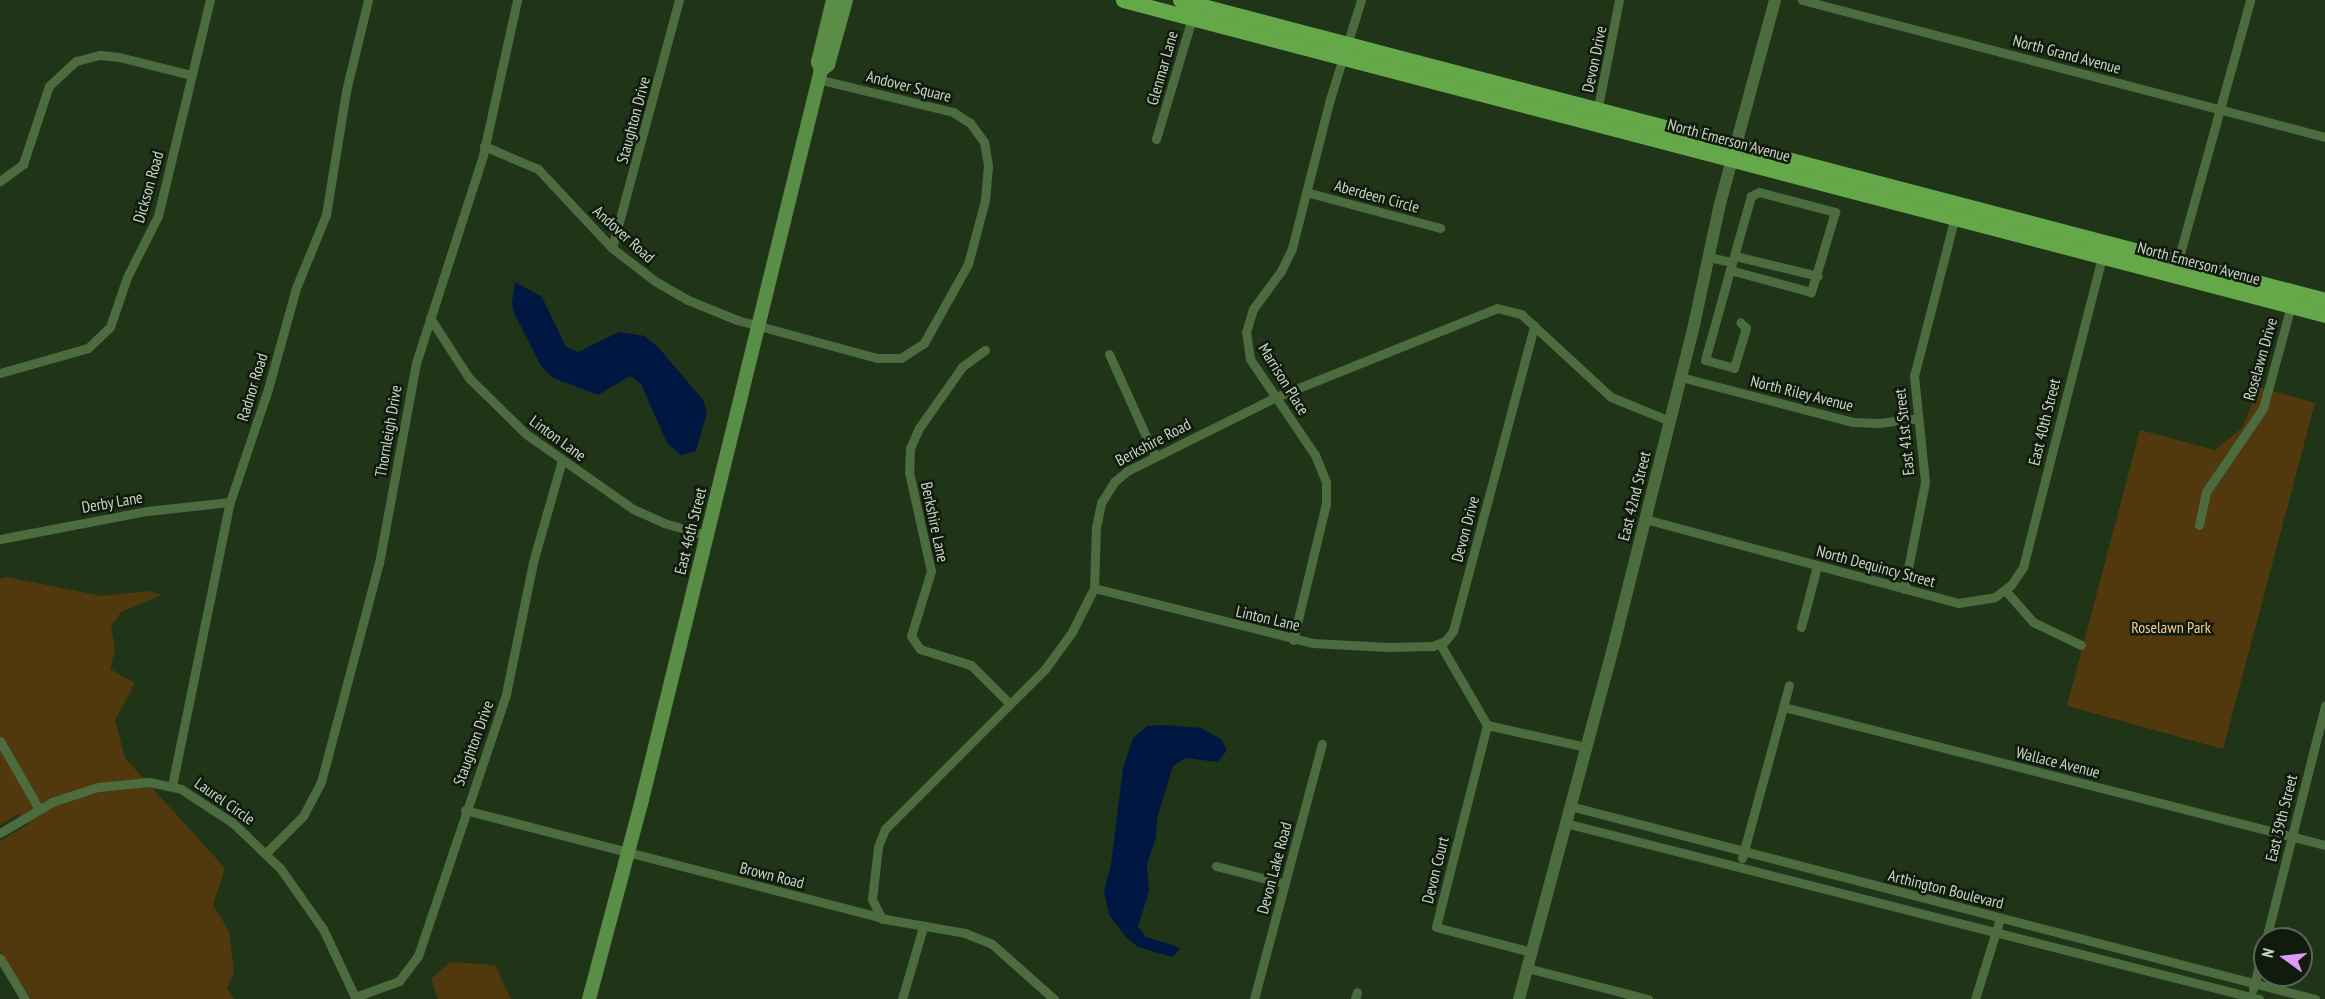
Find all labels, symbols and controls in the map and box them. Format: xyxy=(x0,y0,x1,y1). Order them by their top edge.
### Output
street label: Devon Drive xyxy=(1578,24,1610,94)
street label: Glenmar Lane xyxy=(1142,29,1182,107)
street label: North Grand Avenue xyxy=(2011,30,2123,78)
street label: Andover Square xyxy=(864,66,954,106)
street label: Staughton Drive xyxy=(612,74,654,166)
street label: North Emerson Avenue xyxy=(1665,114,1793,166)
street label: Dickson Road xyxy=(129,149,167,225)
street label: Aberdeen Circle xyxy=(1332,175,1422,217)
street label: Andover Road xyxy=(589,201,659,267)
street label: North Emerson Avenue xyxy=(2135,237,2263,289)
street label: Roselawn Drive xyxy=(2239,315,2281,403)
street label: Marrison Place xyxy=(1254,340,1314,418)
street label: Radnor Road xyxy=(233,351,271,423)
street label: North Riley Avenue xyxy=(1748,371,1856,415)
street label: East 40th Street xyxy=(2024,377,2064,467)
street label: Thornleigh Drive xyxy=(370,384,406,478)
street label: East 41st Street xyxy=(1890,388,1918,476)
street label: Linton Lane xyxy=(526,411,590,465)
street label: Berkshire Road xyxy=(1112,414,1194,470)
street label: East 42nd Street xyxy=(1614,449,1654,543)
street label: Berkshire Lane xyxy=(917,480,953,564)
street label: East 46th Street xyxy=(670,486,710,576)
street label: Derby Lane xyxy=(80,487,144,517)
street label: Devon Drive xyxy=(1447,494,1483,564)
street label: North Dequincy Street xyxy=(1814,541,1938,591)
street label: Linton Lane xyxy=(1234,601,1302,635)
park label: Roselawn Park xyxy=(2131,617,2211,637)
street label: Staughton Drive xyxy=(449,698,497,788)
street label: Wallace Avenue xyxy=(2014,742,2102,782)
street label: Laurel Circle xyxy=(191,773,259,829)
street label: East 39th Street xyxy=(2261,773,2301,863)
street label: Devon Lake Road xyxy=(1253,820,1295,916)
street label: Devon Court xyxy=(1417,835,1453,905)
street label: Brown Road xyxy=(738,858,806,892)
street label: Arthington Boulevard xyxy=(1886,865,2006,913)
north arrow xyxy=(2253,927,2313,987)
text: N xyxy=(2257,946,2278,960)

